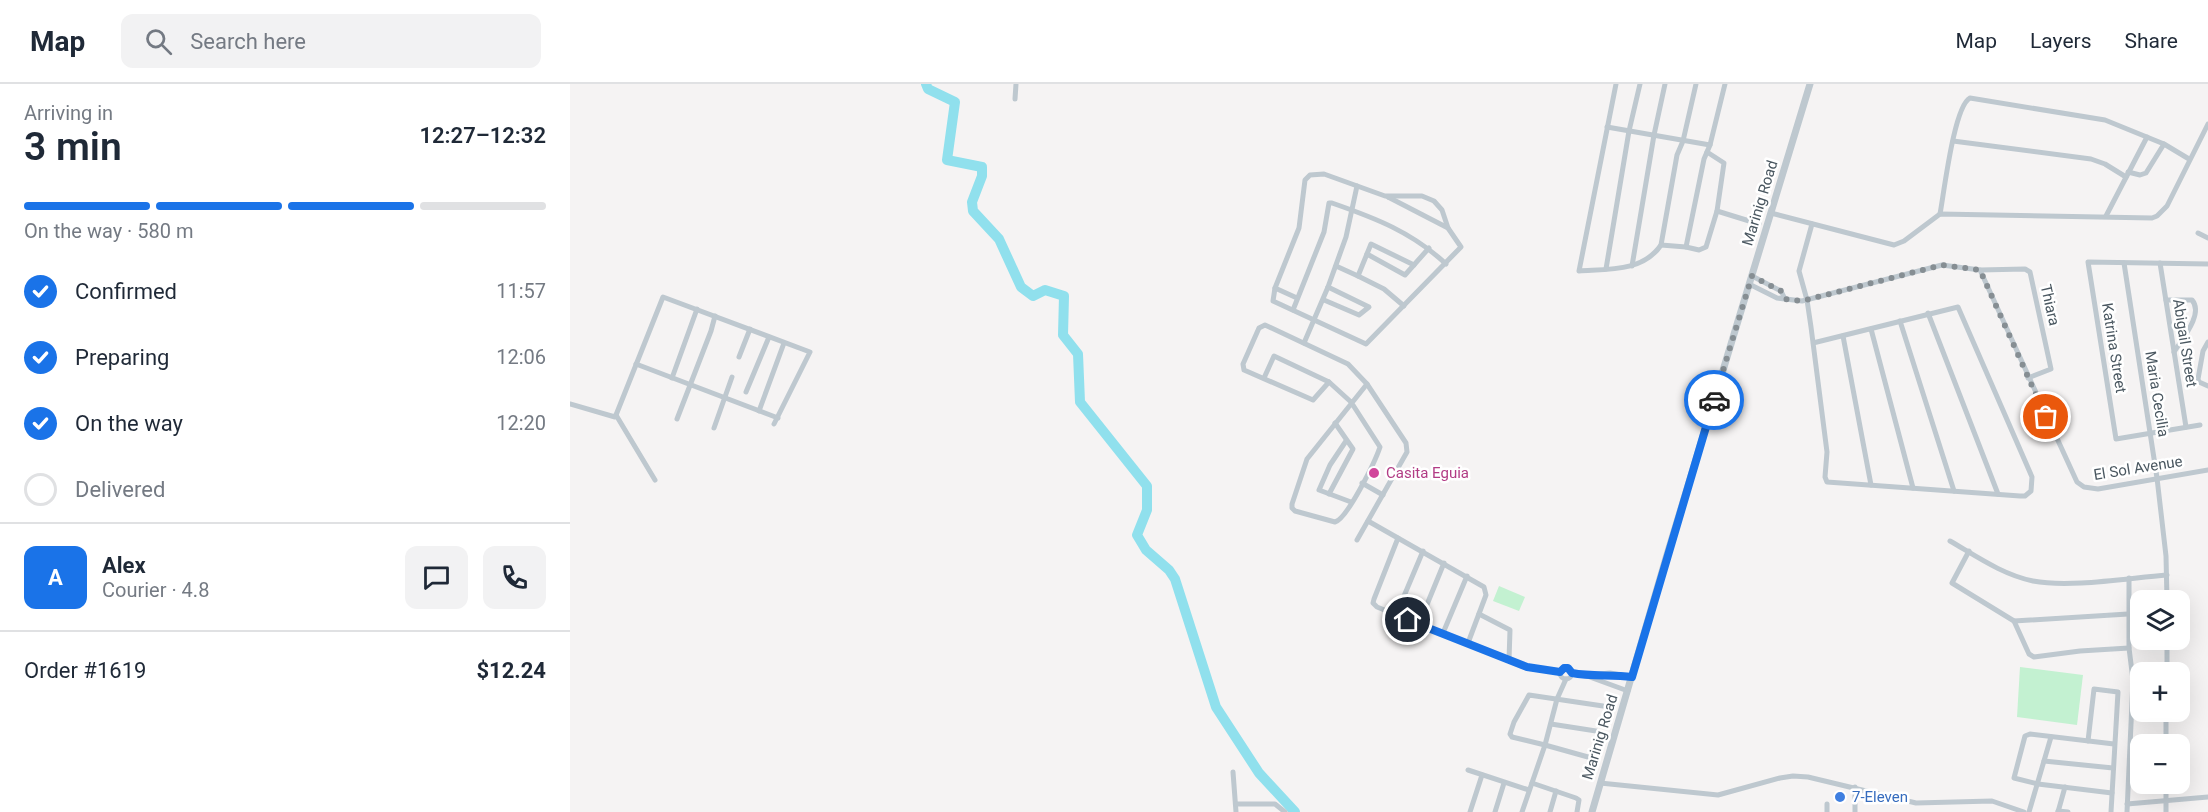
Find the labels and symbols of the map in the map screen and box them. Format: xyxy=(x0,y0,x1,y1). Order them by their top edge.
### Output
street label: Marinig Road xyxy=(1738,158,1782,248)
street label: Thiara xyxy=(2037,283,2063,327)
street label: Abigail Street xyxy=(2169,298,2201,388)
street label: Katrina Street xyxy=(2098,302,2130,394)
street label: Maria Cecilia xyxy=(2141,350,2173,438)
courier xyxy=(1684,370,1744,430)
pin xyxy=(2020,391,2071,442)
street label: El Sol Avenue xyxy=(2092,452,2184,484)
place label: Casita Eguia xyxy=(1386,464,1469,482)
marker: Casita Eguia xyxy=(1367,466,1381,480)
pin xyxy=(1382,594,1433,645)
street label: Marinig Road xyxy=(1578,692,1622,782)
place label: 7-Eleven xyxy=(1852,788,1908,806)
marker: 7-Eleven xyxy=(1833,790,1847,804)

